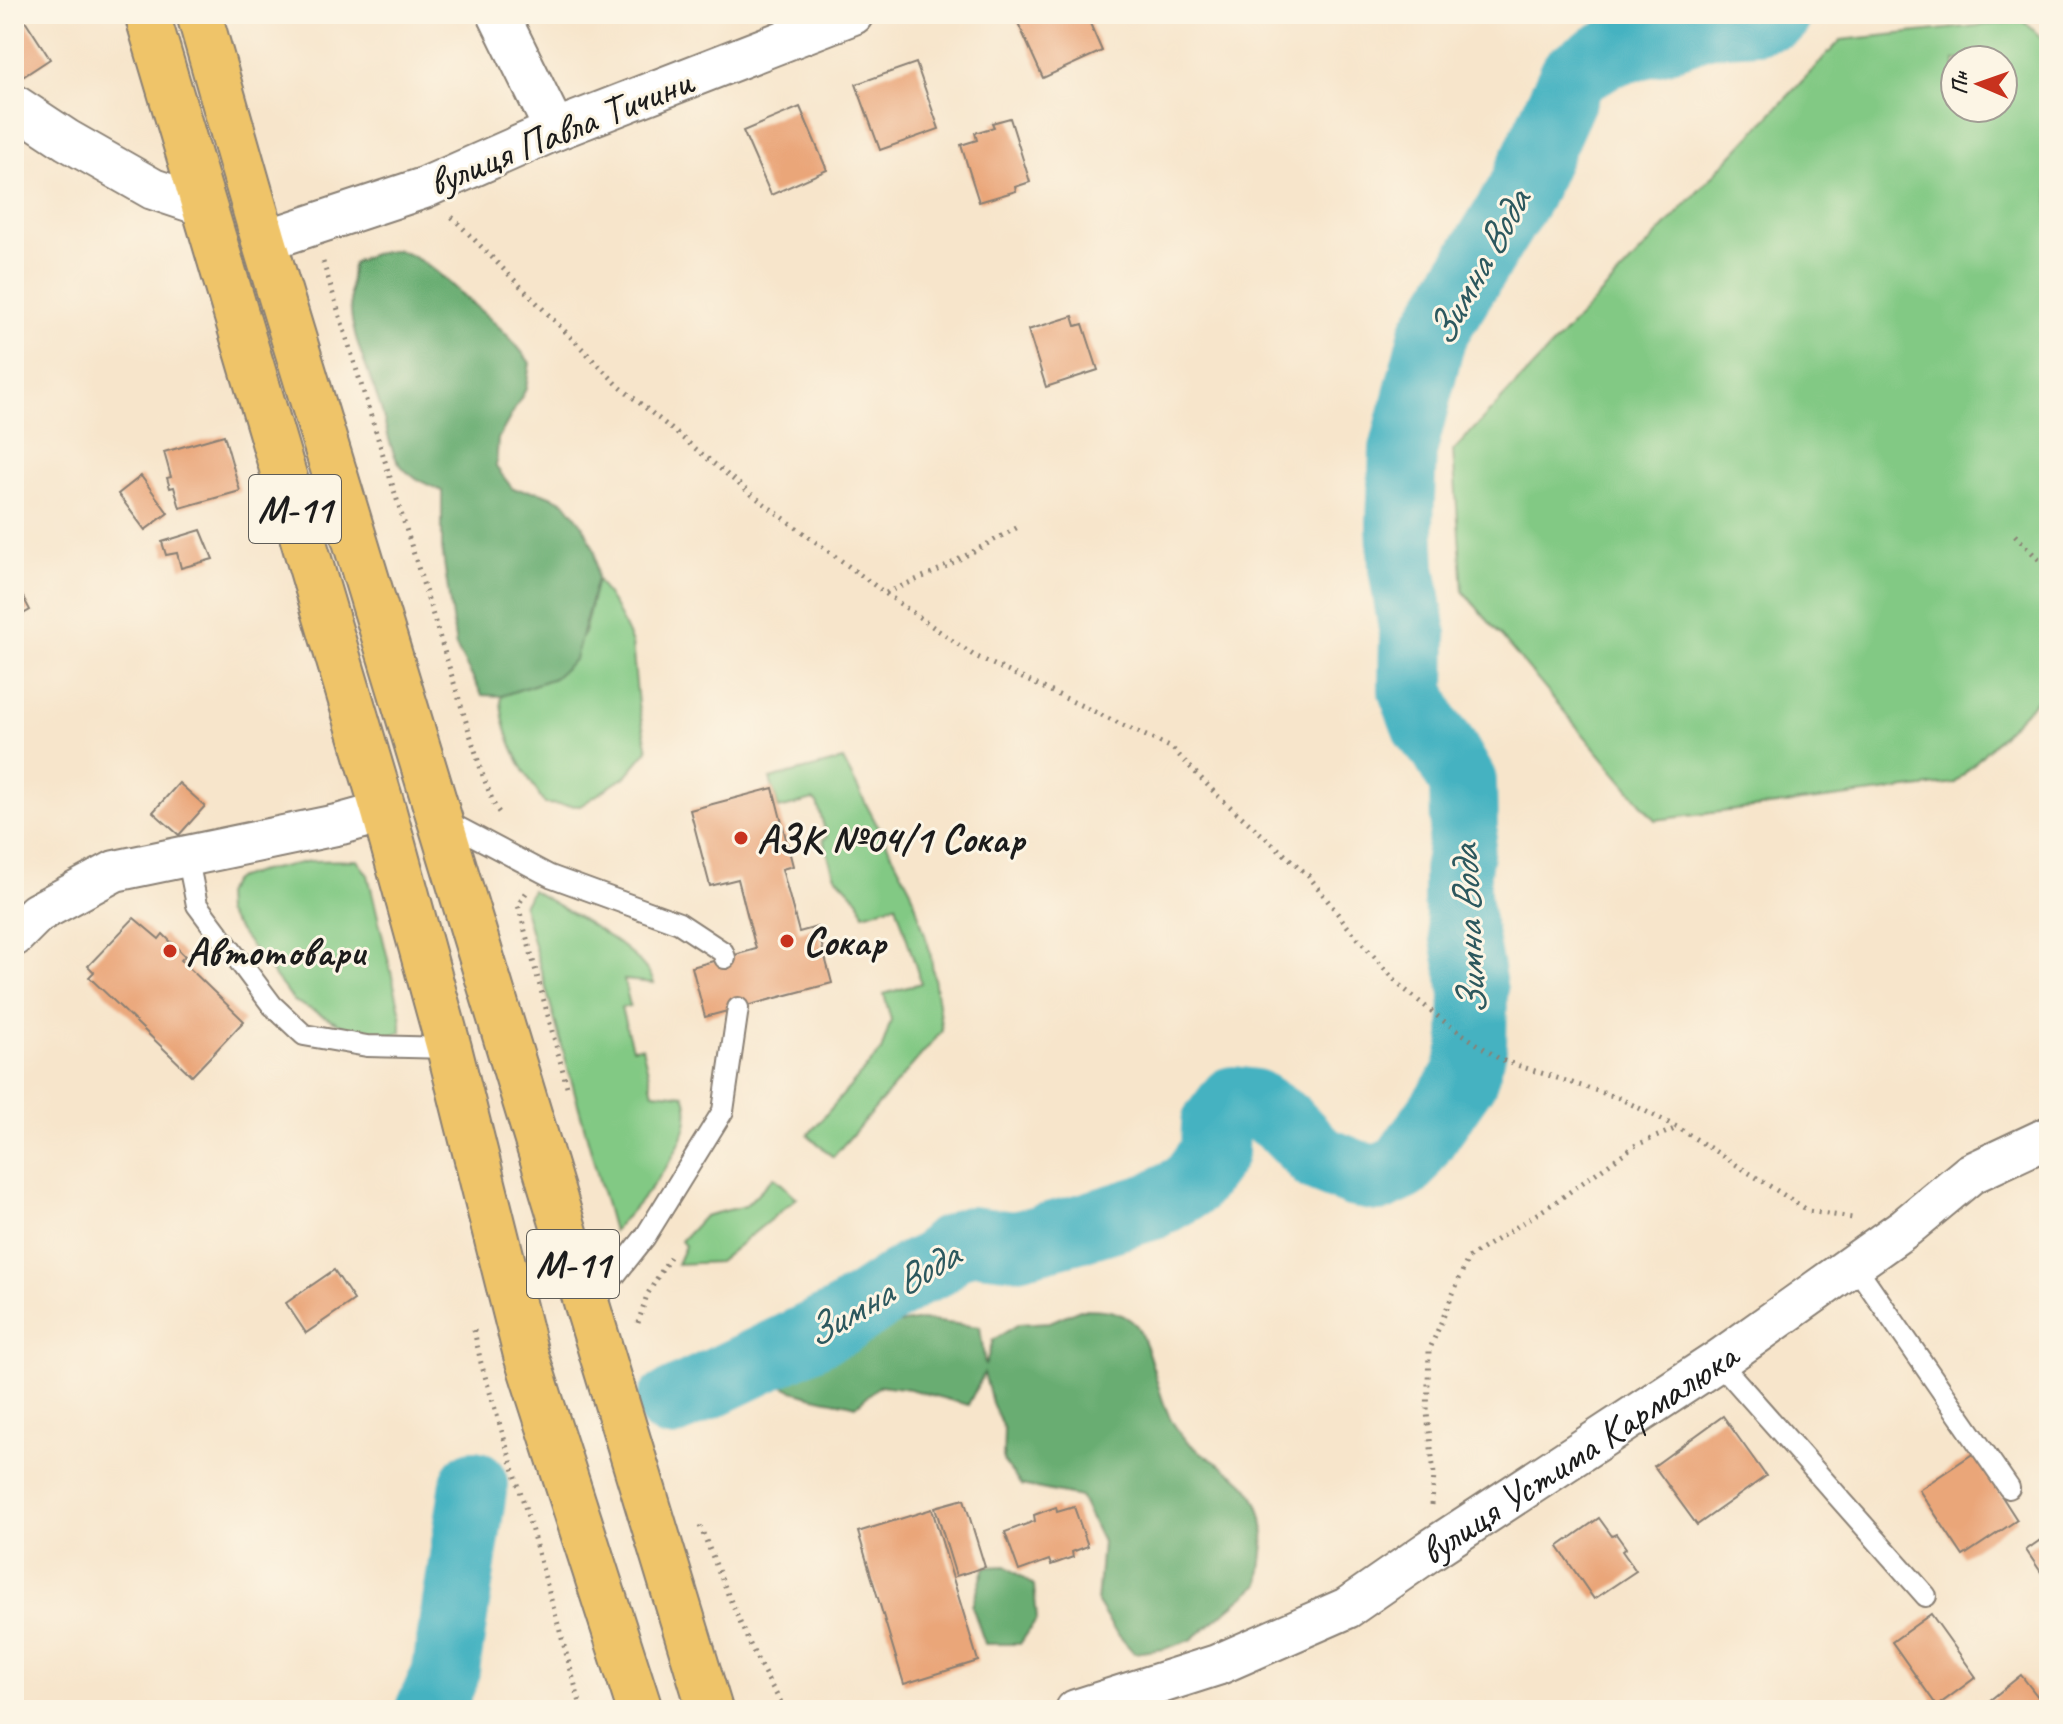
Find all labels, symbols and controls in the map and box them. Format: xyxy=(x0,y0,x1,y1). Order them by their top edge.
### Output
north arrow xyxy=(1939,44,2019,124)
street label: вулиця Павла Тичини xyxy=(421,55,702,208)
text: Пн xyxy=(1946,70,1974,95)
water label: Зимна Вода xyxy=(1414,177,1544,355)
road number: М-11 xyxy=(249,475,341,543)
place label: АЗК №04/1 Сокар xyxy=(757,814,1027,864)
marker: АЗК №04/1 Сокар xyxy=(732,829,750,847)
water label: Зимна Вода xyxy=(1437,841,1499,1017)
place label: Сокар xyxy=(803,917,888,967)
place label: Автотовари xyxy=(186,927,368,977)
marker: Сокар xyxy=(778,932,796,950)
marker: Автотовари xyxy=(161,942,179,960)
water label: Зимна Вода xyxy=(795,1227,972,1360)
road number: М-11 xyxy=(527,1230,619,1298)
street label: вулиця Устима Кармалюка xyxy=(1410,1329,1750,1576)

